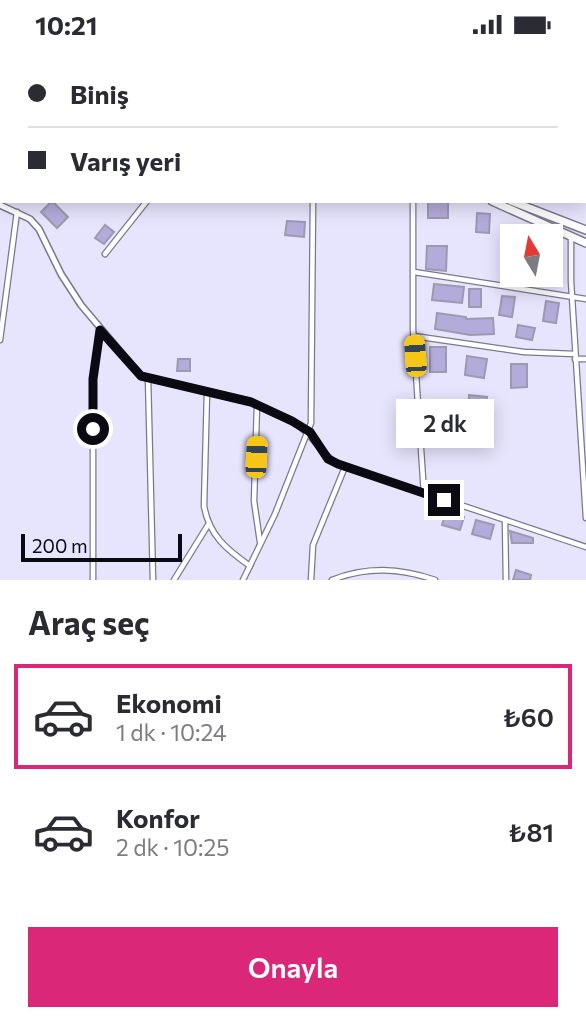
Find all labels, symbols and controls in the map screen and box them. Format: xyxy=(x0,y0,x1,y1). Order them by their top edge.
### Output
text: 10:21 xyxy=(35,9,97,40)
text: Biniş xyxy=(70,78,129,109)
text: Varış yeri xyxy=(70,145,181,176)
north arrow xyxy=(500,224,564,287)
map controls xyxy=(500,224,563,287)
car xyxy=(404,334,427,378)
callout: 2 dk xyxy=(395,399,493,447)
text: 2 dk xyxy=(423,409,467,437)
route start xyxy=(77,413,109,445)
car xyxy=(245,435,268,479)
route end xyxy=(428,484,460,516)
scale bar xyxy=(21,531,182,563)
text: 200 m xyxy=(32,534,88,557)
text: Araç seç xyxy=(28,602,150,642)
icon: car xyxy=(32,685,95,748)
text: Ekonomi xyxy=(116,687,222,718)
text: ₺60 xyxy=(502,701,554,732)
text: 1 dk · 10:24 xyxy=(116,718,227,746)
icon: car xyxy=(32,800,95,863)
text: Konfor xyxy=(116,802,200,833)
text: ₺81 xyxy=(508,816,554,847)
text: 2 dk · 10:25 xyxy=(116,833,229,861)
button: Onayla xyxy=(28,927,558,1007)

